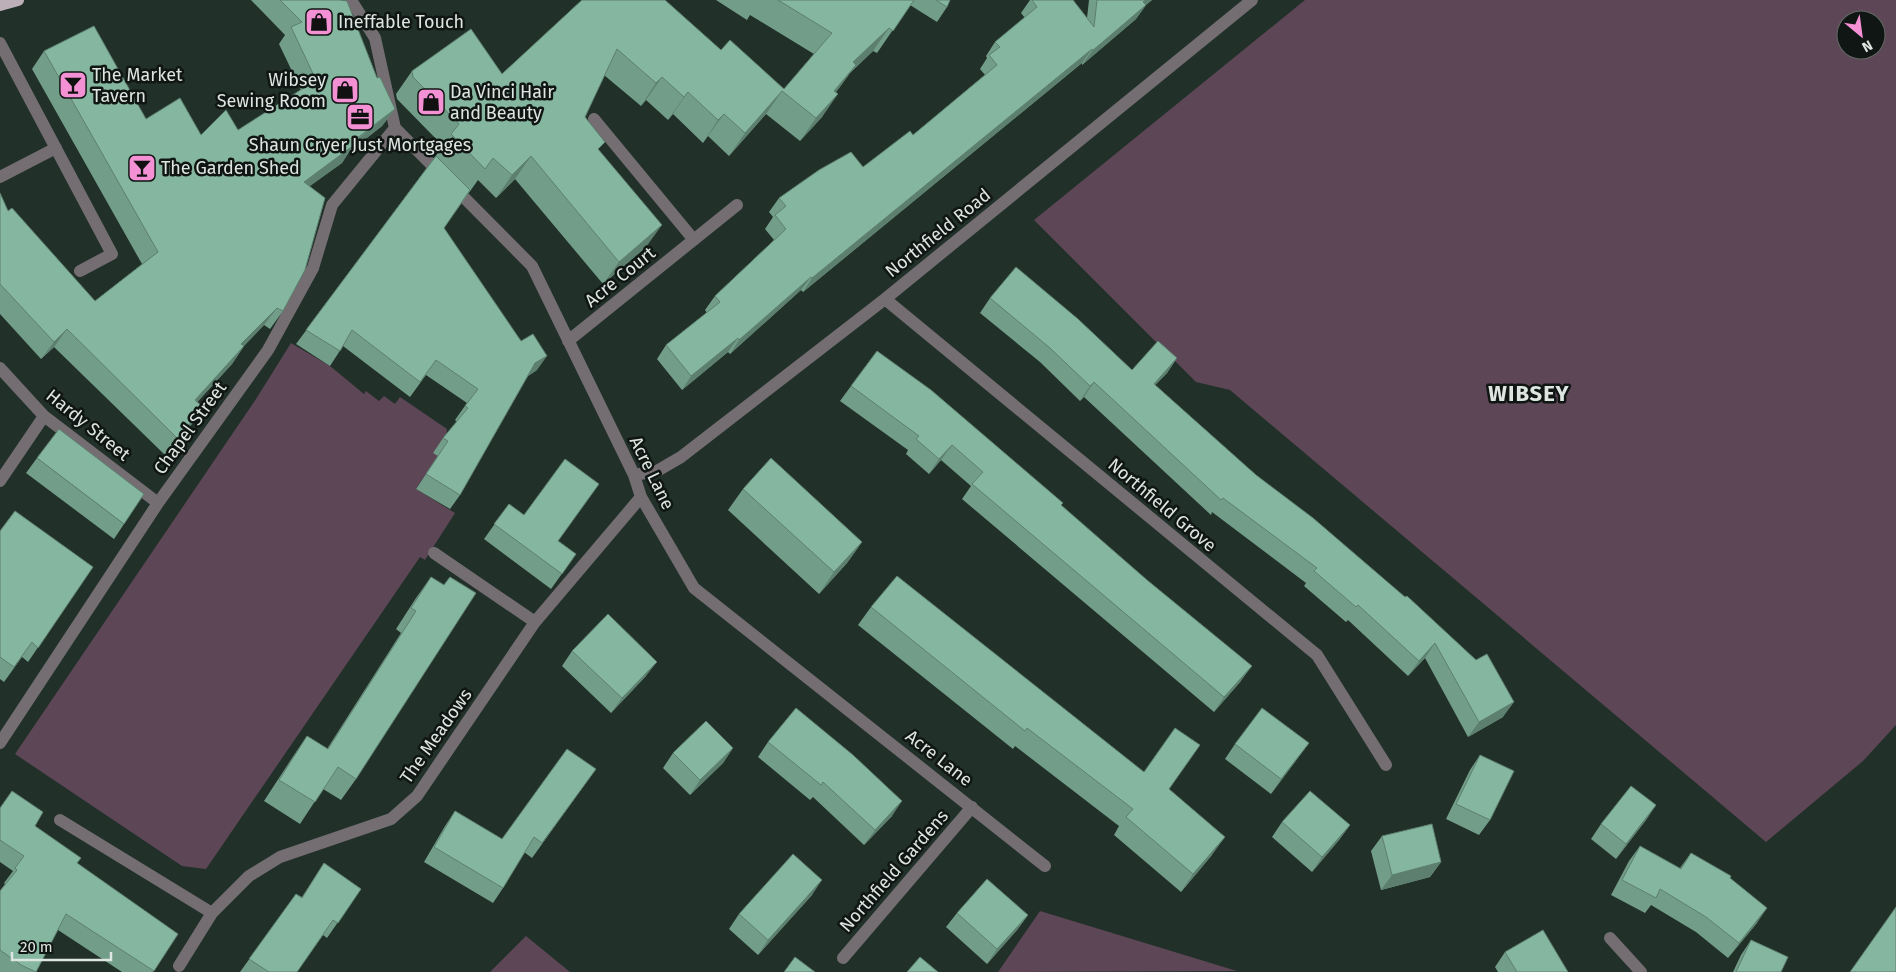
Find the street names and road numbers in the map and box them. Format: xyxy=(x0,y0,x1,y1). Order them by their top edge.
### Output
street label: Northfield Road xyxy=(881,184,995,282)
street label: Acre Court xyxy=(580,242,660,312)
street label: Chapel Street xyxy=(149,377,231,479)
street label: Hardy Street xyxy=(42,384,135,466)
street label: Acre Lane xyxy=(625,433,679,513)
street label: Northfield Grove xyxy=(1103,453,1221,557)
street label: The Meadows xyxy=(395,684,477,788)
street label: Acre Lane xyxy=(901,725,977,791)
street label: Northfield Gardens xyxy=(835,805,953,937)

